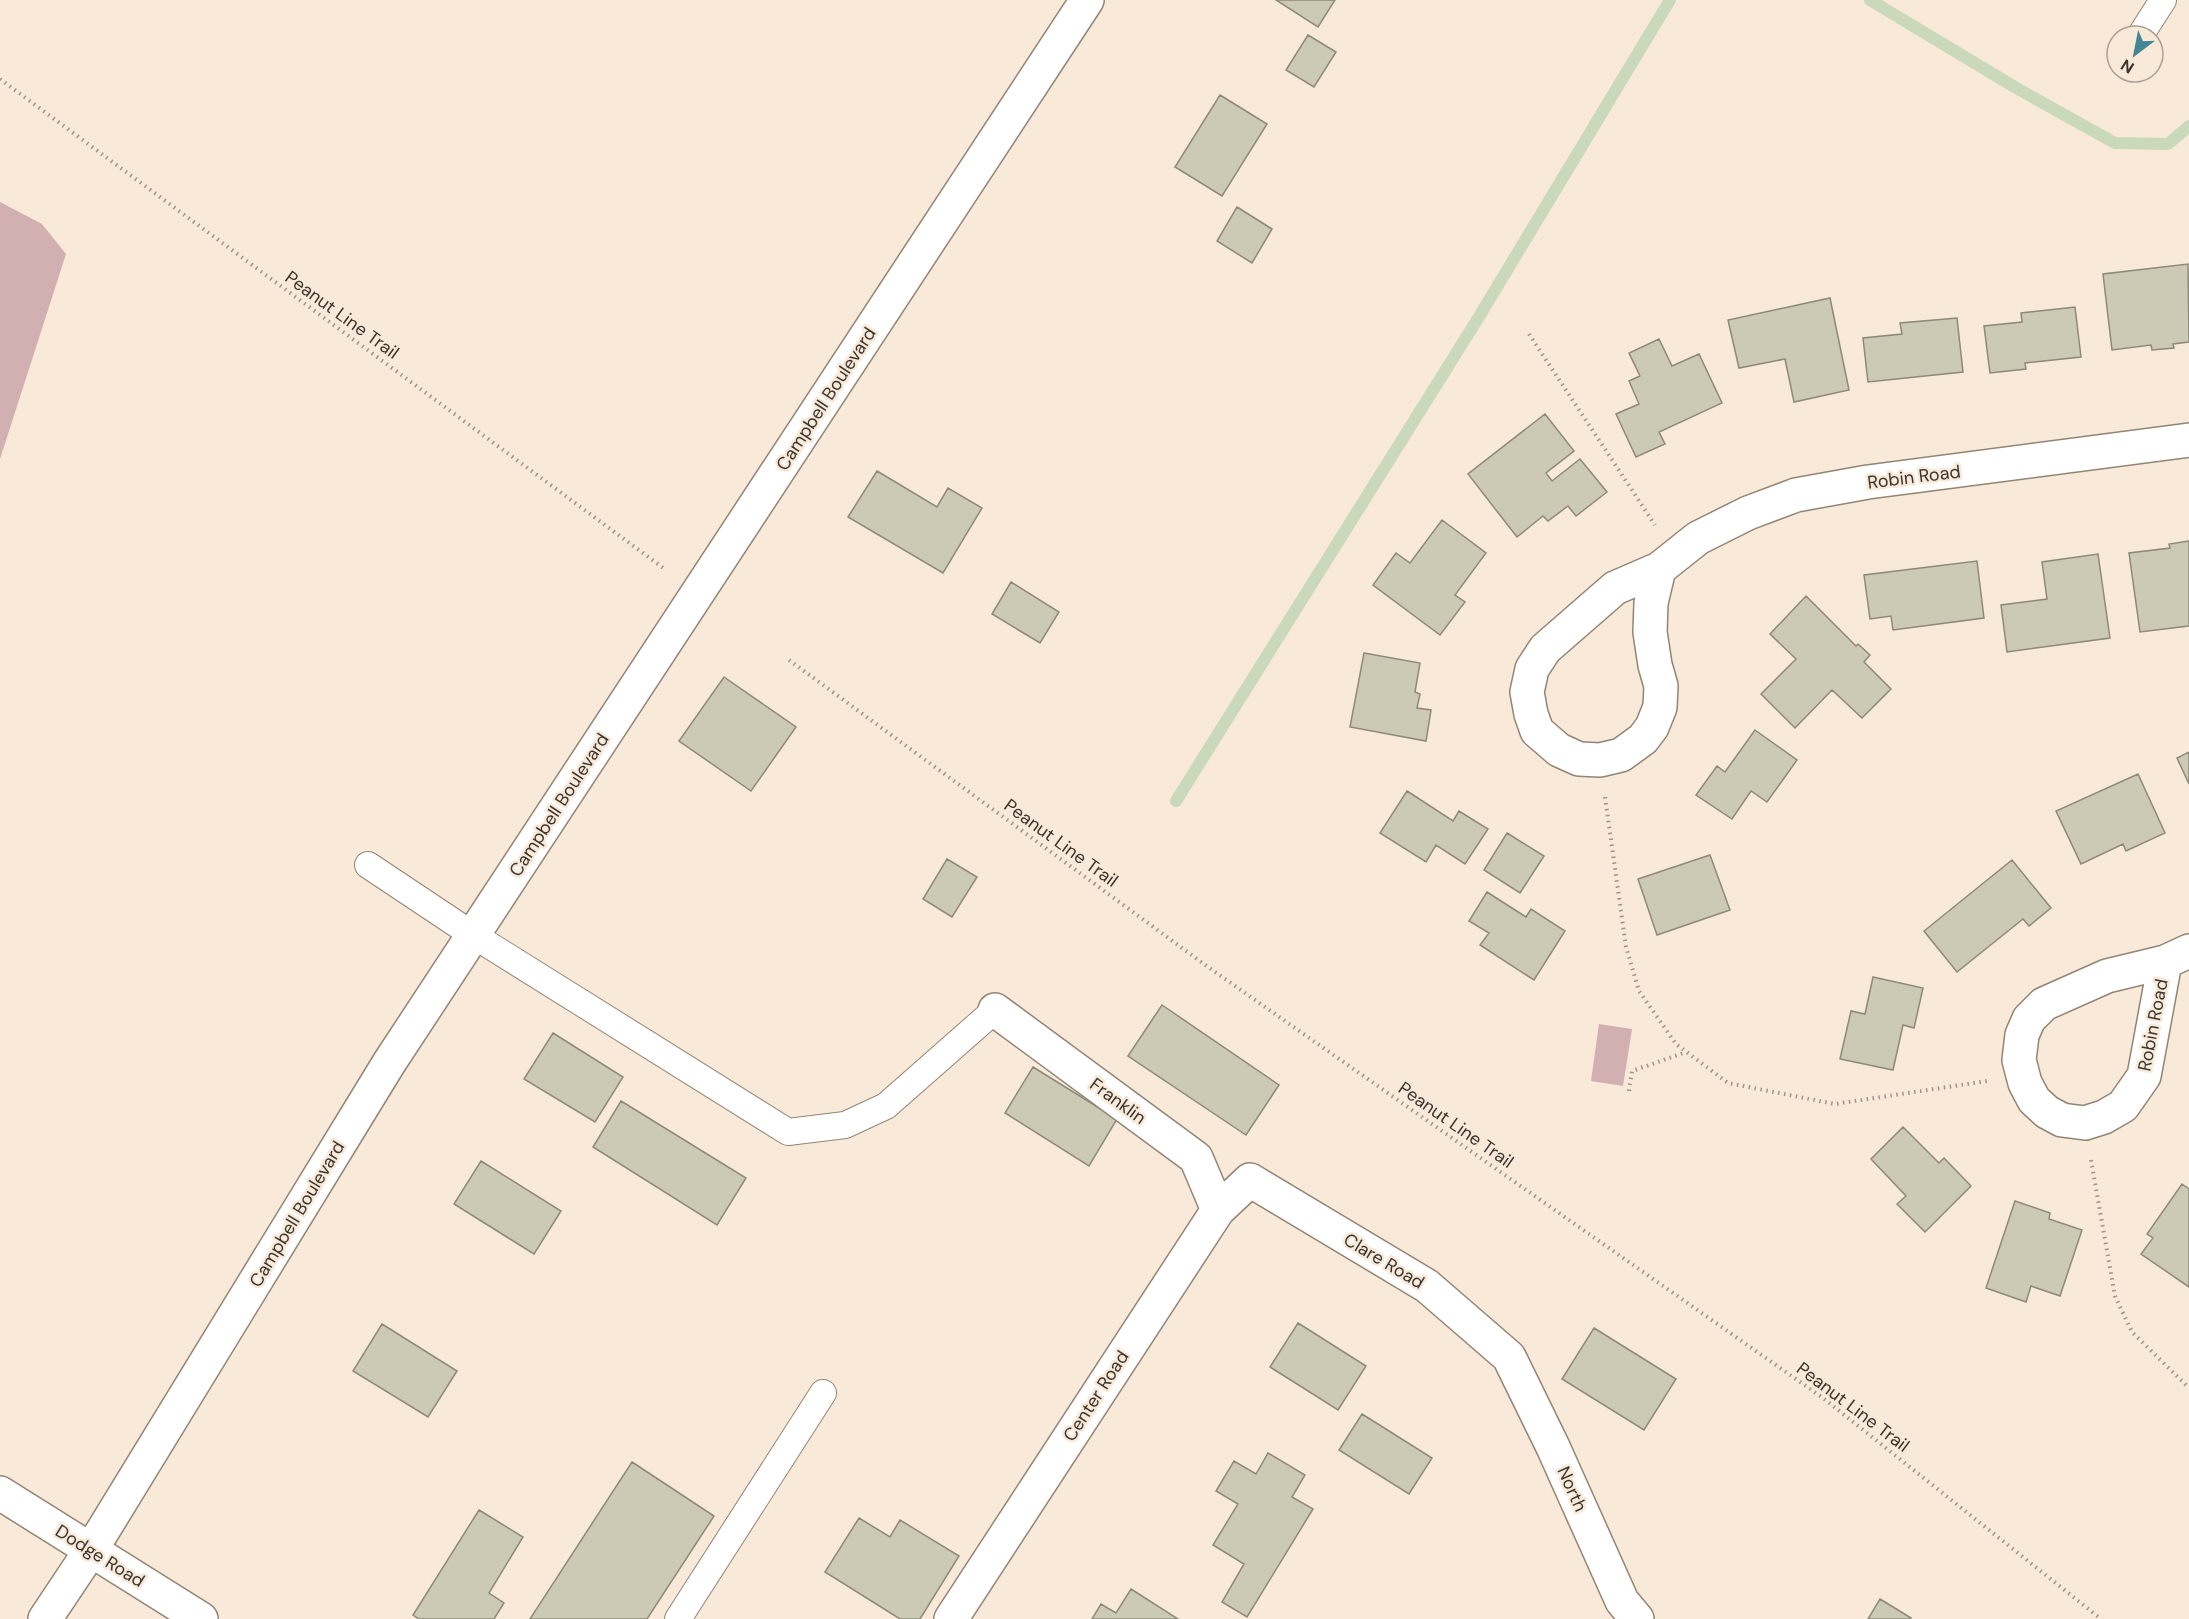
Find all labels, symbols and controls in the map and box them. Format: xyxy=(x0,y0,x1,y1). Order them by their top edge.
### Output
north arrow xyxy=(2105,24,2165,84)
text: N xyxy=(2117,54,2138,78)
street label: Peanut Line Trail xyxy=(280,265,404,365)
street label: Campbell Boulevard xyxy=(771,323,881,475)
street label: Robin Road xyxy=(1866,459,1962,495)
street label: Campbell Boulevard xyxy=(504,729,614,881)
street label: Peanut Line Trail xyxy=(999,793,1123,893)
street label: Robin Road xyxy=(2132,977,2174,1073)
street label: Franklin xyxy=(1085,1072,1151,1130)
street label: Peanut Line Trail xyxy=(1394,1076,1518,1174)
street label: Campbell Boulevard xyxy=(244,1136,350,1292)
street label: Clare Road xyxy=(1339,1228,1429,1294)
street label: Center Road xyxy=(1058,1346,1134,1446)
street label: Peanut Line Trail xyxy=(1792,1357,1914,1457)
street label: North xyxy=(1551,1463,1593,1515)
street label: Dodge Road xyxy=(51,1519,149,1593)

